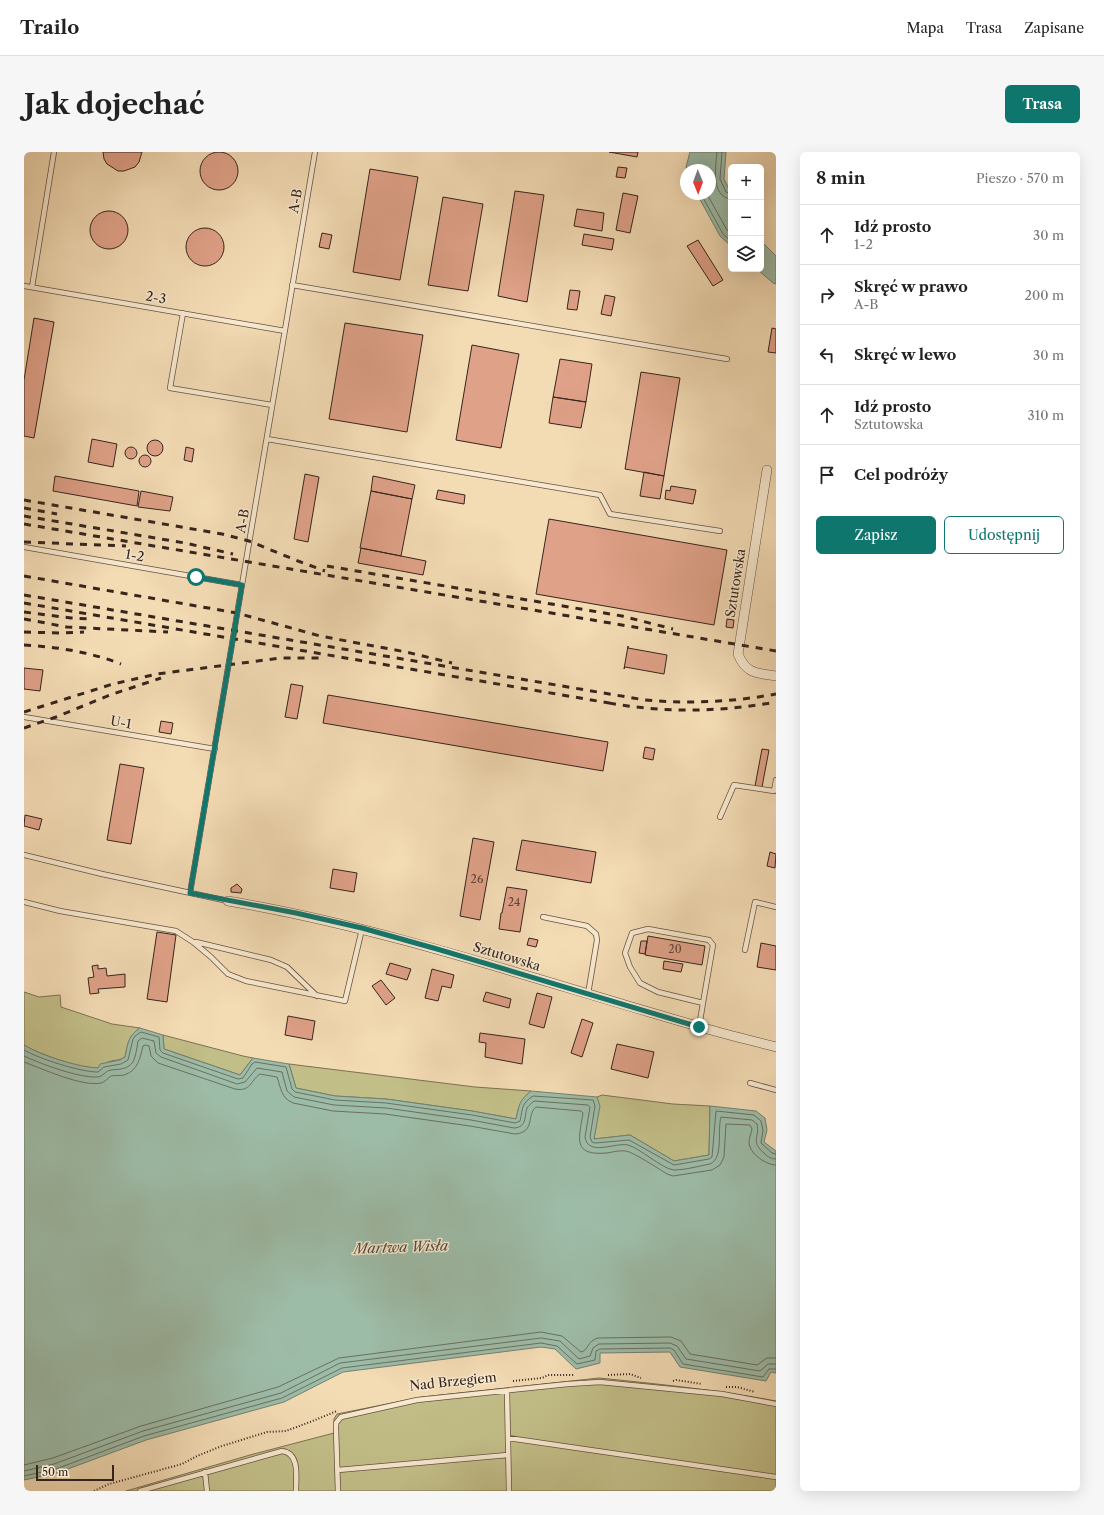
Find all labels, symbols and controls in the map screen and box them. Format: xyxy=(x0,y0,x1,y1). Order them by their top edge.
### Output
text: Trailo xyxy=(20,16,79,39)
text: Mapa xyxy=(906,19,944,37)
text: Trasa xyxy=(966,19,1002,37)
text: Zapisane xyxy=(1024,19,1084,37)
button: Trasa xyxy=(1005,85,1080,123)
text: Jak dojechać xyxy=(24,87,204,121)
north arrow xyxy=(680,164,716,200)
map controls xyxy=(728,164,764,272)
button: + xyxy=(728,164,764,200)
text: 8 min xyxy=(816,168,865,188)
text: Pieszo · 570 m xyxy=(976,170,1064,186)
street label: A-B xyxy=(285,188,305,215)
button: − xyxy=(728,200,764,236)
text: Idź prosto xyxy=(854,217,931,236)
icon: ahead xyxy=(816,224,838,246)
text: 30 m xyxy=(1033,227,1064,243)
button: layers xyxy=(728,236,764,272)
text: 1-2 xyxy=(854,236,873,252)
text: Skręć w prawo xyxy=(854,277,968,296)
icon: right xyxy=(816,284,838,306)
street label: 2-3 xyxy=(144,287,168,307)
text: 200 m xyxy=(1024,287,1064,303)
text: A-B xyxy=(854,296,878,312)
icon: left xyxy=(816,344,838,366)
text: Skręć w lewo xyxy=(854,345,956,364)
text: 30 m xyxy=(1033,347,1064,363)
text: Idź prosto xyxy=(854,397,931,416)
icon: ahead xyxy=(816,404,838,426)
text: 310 m xyxy=(1028,407,1064,423)
text: Sztutowska xyxy=(854,416,923,432)
icon: arrive xyxy=(816,464,838,486)
text: Cel podróży xyxy=(854,465,948,484)
street label: A-B xyxy=(232,508,252,535)
button: Zapisz xyxy=(816,516,936,554)
button: Udostępnij xyxy=(944,516,1064,554)
street label: 1-2 xyxy=(124,545,146,565)
street label: Sztutowska xyxy=(722,547,748,619)
route start xyxy=(187,568,205,586)
street label: U-1 xyxy=(109,712,133,732)
house number: 26 xyxy=(471,872,484,886)
house number: 24 xyxy=(508,895,520,909)
street label: Sztutowska xyxy=(471,938,543,974)
house number: 20 xyxy=(668,942,682,956)
route end xyxy=(690,1018,708,1036)
water label: Martwa Wisła xyxy=(351,1236,449,1258)
street label: Nad Brzegiem xyxy=(409,1368,497,1394)
scale bar xyxy=(36,1463,114,1482)
text: 50 m xyxy=(42,1465,68,1479)

